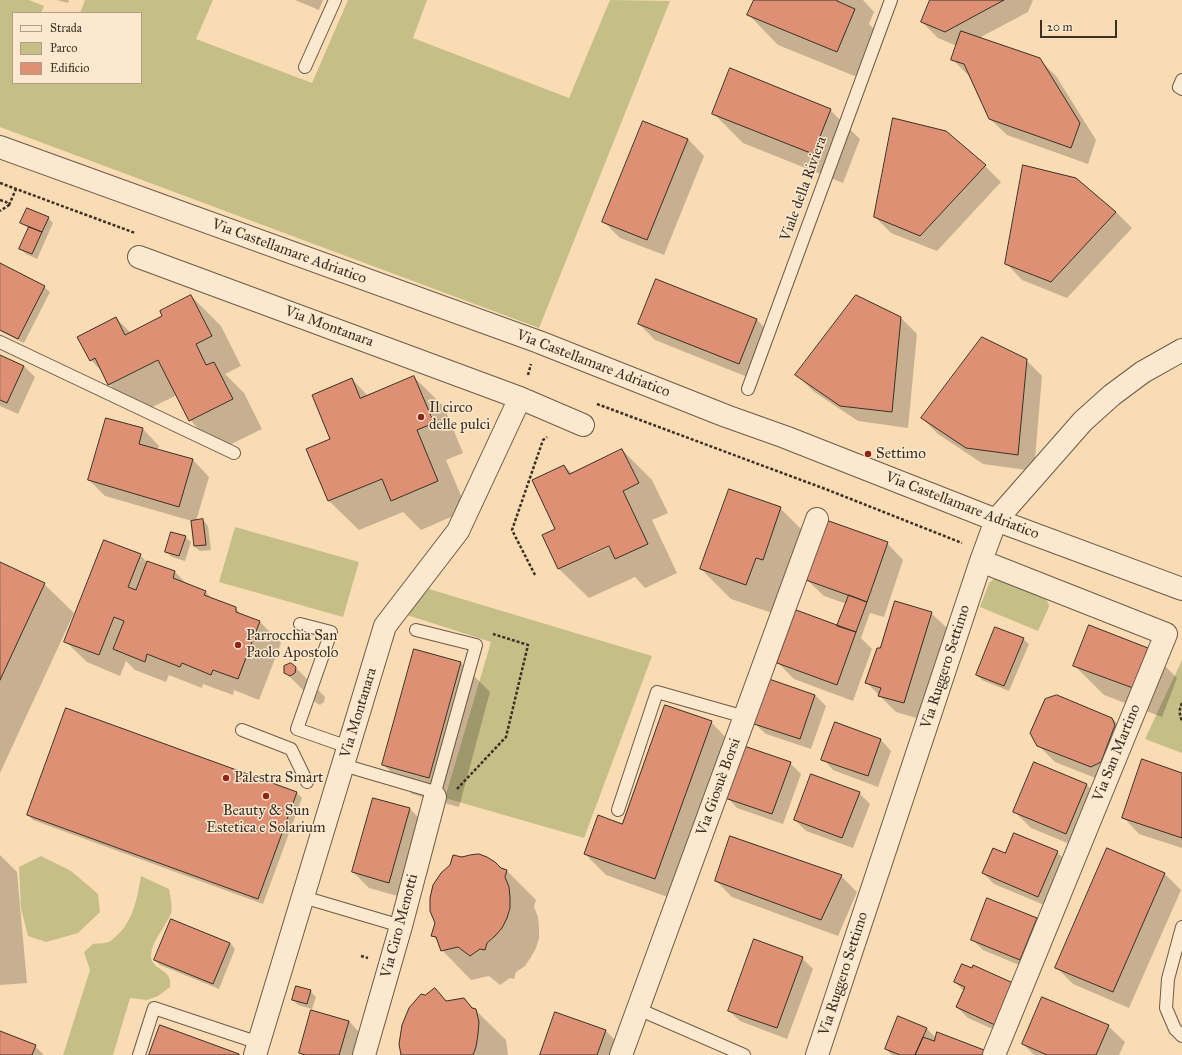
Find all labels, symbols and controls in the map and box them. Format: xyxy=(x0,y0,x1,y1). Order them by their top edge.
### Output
legend xyxy=(12,12,142,84)
scale bar xyxy=(1042,12,1119,38)
text: 20 m xyxy=(1047,20,1073,34)
text: Strada xyxy=(50,21,82,35)
text: Parco xyxy=(50,41,77,55)
text: Edificio xyxy=(50,61,89,75)
street label: Viale della Riviera xyxy=(777,134,831,244)
street label: Via Castellamare Adriatico xyxy=(209,216,369,288)
street label: Via Montanara xyxy=(282,303,376,351)
street label: Via Castellamare Adriatico xyxy=(514,326,672,402)
place label: Il circo delle pulci xyxy=(429,399,490,434)
marker: Il circo delle pulci xyxy=(416,412,426,422)
place label: Settimo xyxy=(876,445,926,463)
marker: Settimo xyxy=(863,449,873,459)
street label: Via Castellamare Adriatico xyxy=(883,468,1041,544)
street label: Via Ruggero Settimo xyxy=(918,603,974,731)
place label: Parrocchia San Paolo Apostolo xyxy=(246,627,338,662)
marker: Parrocchia San Paolo Apostolo xyxy=(233,640,243,650)
street label: Via Montanara xyxy=(337,666,381,760)
street label: Via San Martino xyxy=(1089,702,1145,804)
street label: Via Giosuè Borsi xyxy=(693,736,745,838)
place label: Palestra Smart xyxy=(234,769,323,787)
marker: Palestra Smart xyxy=(221,773,231,783)
marker: Beauty & Sun Estetica e Solarium xyxy=(261,791,271,801)
place label: Beauty & Sun Estetica e Solarium xyxy=(206,802,326,837)
street label: Via Ciro Menotti xyxy=(377,872,423,980)
street label: Via Ruggero Settimo xyxy=(816,910,872,1038)

